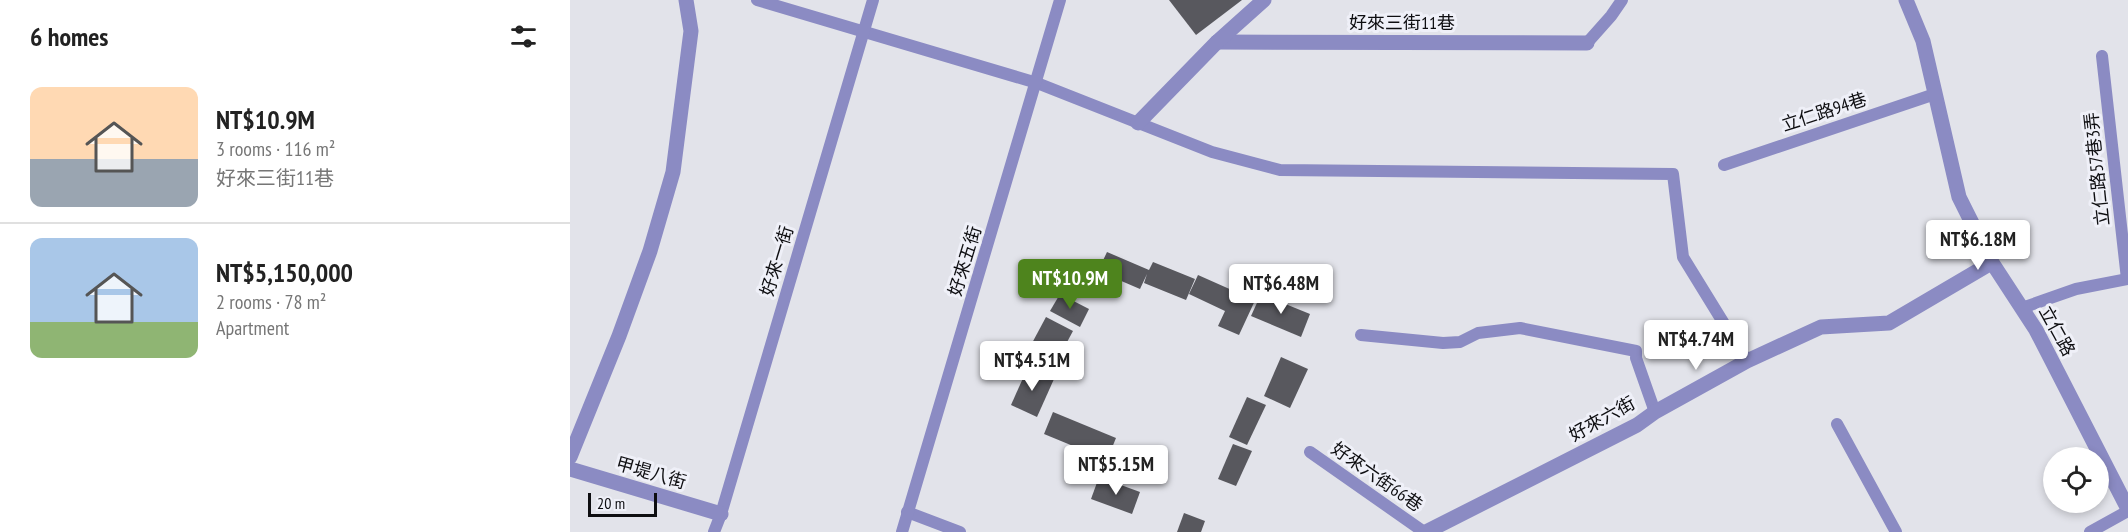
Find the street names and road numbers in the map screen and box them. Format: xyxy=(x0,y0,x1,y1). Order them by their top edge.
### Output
street label: 好來三街11巷 xyxy=(1349,11,1455,34)
street label: 立仁路94巷 xyxy=(1778,87,1869,136)
street label: 立仁路57巷3弄 xyxy=(2079,111,2114,227)
street label: 好來一街 xyxy=(755,223,798,299)
street label: 好來五街 xyxy=(943,223,986,299)
street label: 立仁路 xyxy=(2034,302,2081,360)
street label: 好來六街 xyxy=(1565,391,1639,446)
street label: 好來六街66巷 xyxy=(1327,437,1427,516)
street label: 甲堤八街 xyxy=(613,452,689,493)

